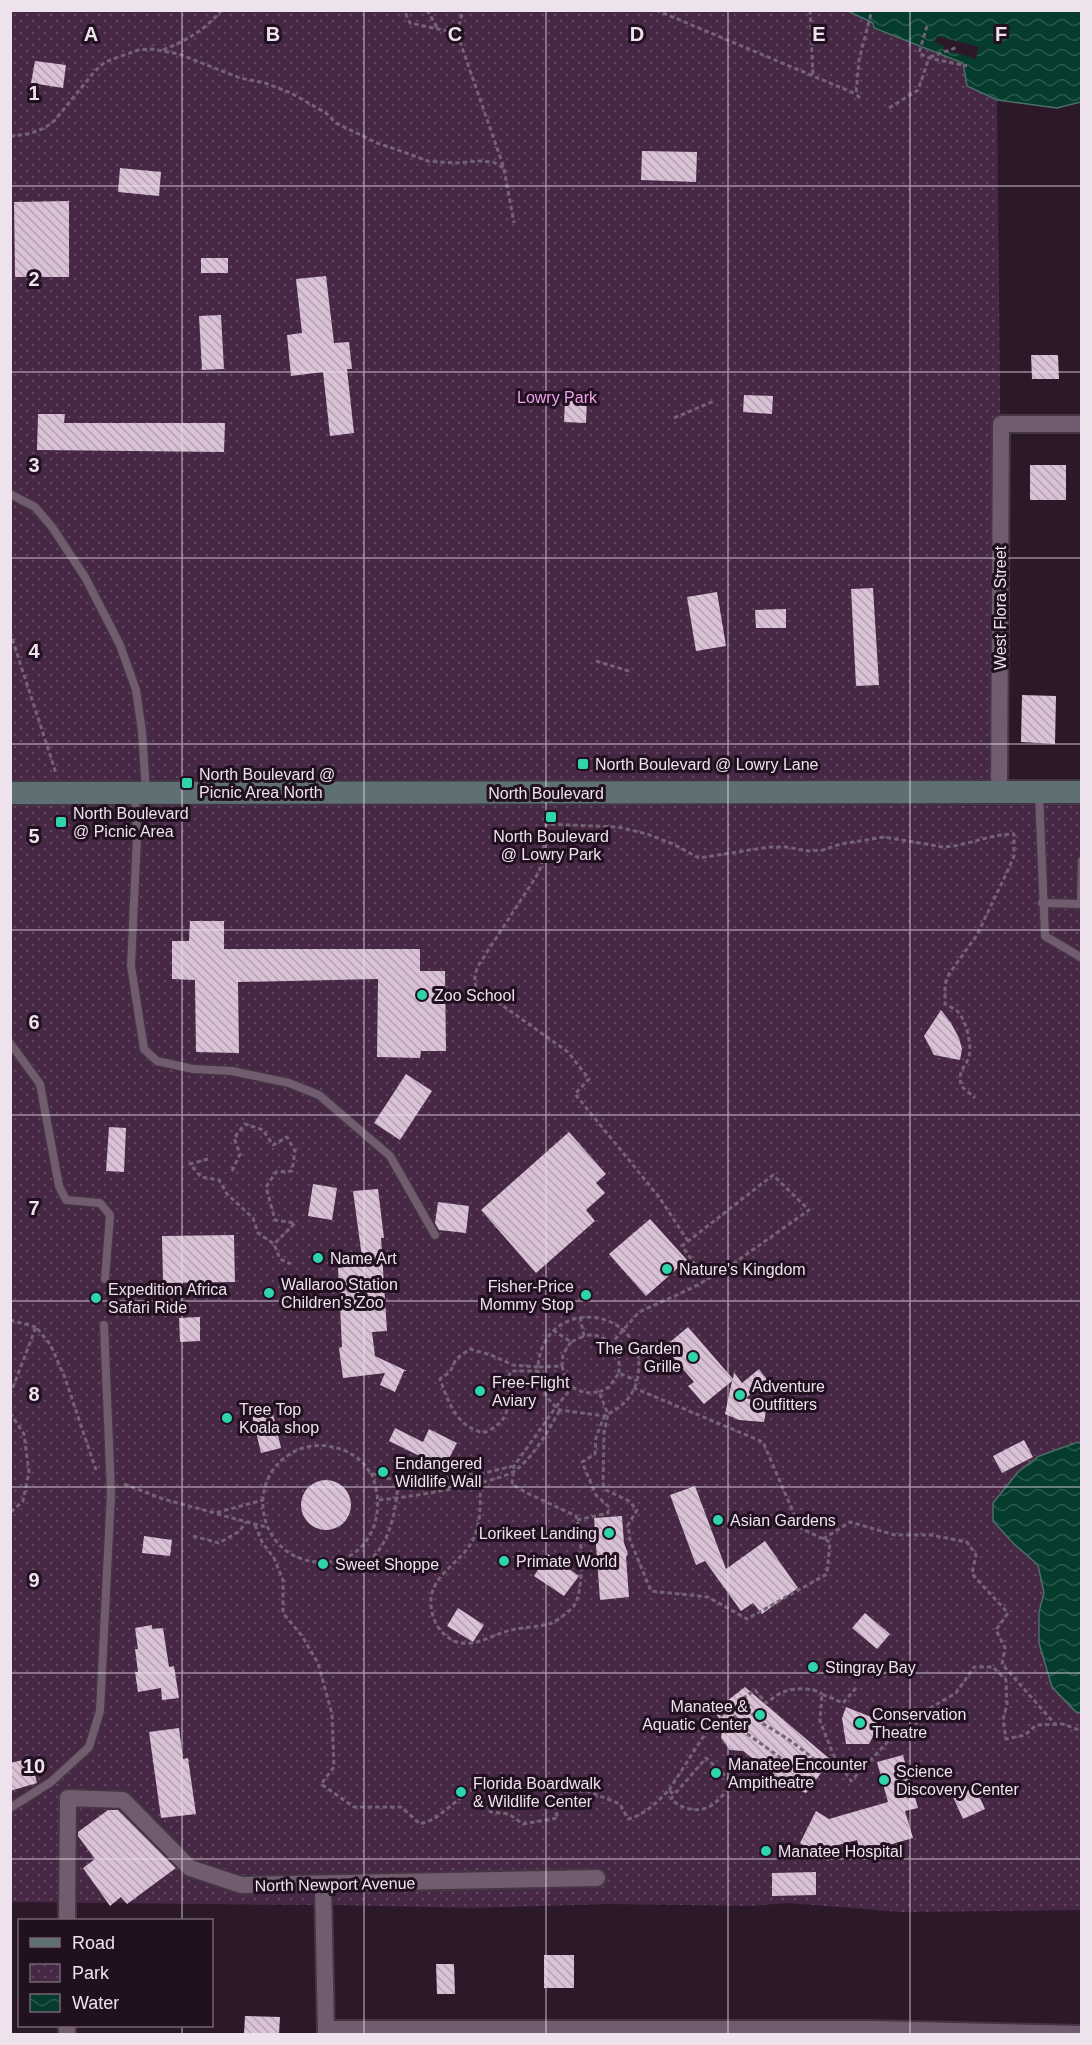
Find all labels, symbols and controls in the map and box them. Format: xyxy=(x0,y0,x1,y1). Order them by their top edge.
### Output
text: A xyxy=(84,23,98,45)
text: B xyxy=(266,23,280,45)
text: C xyxy=(448,23,462,45)
text: D xyxy=(630,23,644,45)
text: E xyxy=(812,23,826,45)
text: F xyxy=(995,23,1007,45)
text: 1 xyxy=(28,82,40,104)
text: 2 xyxy=(28,268,40,290)
park label: Lowry Park xyxy=(517,389,598,406)
text: 3 xyxy=(28,454,40,476)
street label: West Flora Street xyxy=(992,545,1009,670)
text: 4 xyxy=(28,640,40,662)
place label: North Boulevard @ Lowry Lane xyxy=(595,756,819,773)
marker: North Boulevard @ Lowry Lane xyxy=(576,757,590,771)
place label: North Boulevard @ Picnic Area North xyxy=(199,766,335,801)
marker: North Boulevard @ Picnic Area North xyxy=(180,776,194,790)
street label: North Boulevard xyxy=(488,785,604,802)
place label: North Boulevard @ Picnic Area xyxy=(73,805,189,840)
marker: North Boulevard @ Lowry Park xyxy=(544,810,558,824)
marker: North Boulevard @ Picnic Area xyxy=(54,815,68,829)
text: 5 xyxy=(28,825,40,847)
place label: North Boulevard @ Lowry Park xyxy=(493,828,609,863)
place label: Zoo School xyxy=(434,987,515,1004)
marker: Zoo School xyxy=(415,988,429,1002)
text: 6 xyxy=(28,1011,40,1033)
text: 7 xyxy=(28,1197,40,1219)
place label: Name Art xyxy=(330,1250,397,1267)
marker: Name Art xyxy=(311,1251,325,1265)
place label: Nature's Kingdom xyxy=(679,1261,806,1278)
marker: Nature's Kingdom xyxy=(660,1262,674,1276)
place label: Wallaroo Station Children's Zoo xyxy=(281,1276,398,1311)
place label: Fisher-Price Mommy Stop xyxy=(480,1278,574,1313)
place label: Expedition Africa Safari Ride xyxy=(108,1281,227,1316)
marker: Wallaroo Station Children's Zoo xyxy=(262,1286,276,1300)
marker: Fisher-Price Mommy Stop xyxy=(579,1288,593,1302)
marker: Expedition Africa Safari Ride xyxy=(89,1291,103,1305)
place label: The Garden Grille xyxy=(596,1340,681,1375)
marker: The Garden Grille xyxy=(686,1350,700,1364)
place label: Free-Flight Aviary xyxy=(492,1374,570,1409)
place label: Adventure Outfitters xyxy=(752,1378,825,1413)
text: 8 xyxy=(28,1383,40,1405)
marker: Free-Flight Aviary xyxy=(473,1384,487,1398)
marker: Adventure Outfitters xyxy=(733,1388,747,1402)
place label: Tree Top Koala shop xyxy=(239,1401,319,1436)
marker: Tree Top Koala shop xyxy=(220,1411,234,1425)
place label: Endangered Wildlife Wall xyxy=(395,1455,482,1490)
marker: Endangered Wildlife Wall xyxy=(376,1465,390,1479)
place label: Asian Gardens xyxy=(730,1512,836,1529)
marker: Asian Gardens xyxy=(711,1513,725,1527)
place label: Lorikeet Landing xyxy=(479,1525,597,1542)
marker: Lorikeet Landing xyxy=(602,1526,616,1540)
place label: Primate World xyxy=(516,1553,617,1570)
marker: Primate World xyxy=(497,1554,511,1568)
place label: Sweet Shoppe xyxy=(335,1556,439,1573)
marker: Sweet Shoppe xyxy=(316,1557,330,1571)
text: 9 xyxy=(28,1569,40,1591)
place label: Stingray Bay xyxy=(825,1659,916,1676)
marker: Stingray Bay xyxy=(806,1660,820,1674)
place label: Manatee & Aquatic Center xyxy=(642,1698,749,1733)
place label: Conservation Theatre xyxy=(872,1706,966,1741)
marker: Manatee & Aquatic Center xyxy=(753,1708,767,1722)
marker: Conservation Theatre xyxy=(853,1716,867,1730)
text: 10 xyxy=(23,1755,45,1777)
place label: Manatee Encounter Ampitheatre xyxy=(728,1756,868,1791)
place label: Science Discovery Center xyxy=(896,1763,1019,1798)
marker: Manatee Encounter Ampitheatre xyxy=(709,1766,723,1780)
marker: Science Discovery Center xyxy=(877,1773,891,1787)
place label: Florida Boardwalk & Wildlife Center xyxy=(473,1775,602,1810)
marker: Florida Boardwalk & Wildlife Center xyxy=(454,1785,468,1799)
place label: Manatee Hospital xyxy=(778,1843,903,1860)
marker: Manatee Hospital xyxy=(759,1844,773,1858)
street label: North Newport Avenue xyxy=(255,1875,416,1894)
legend xyxy=(18,1919,213,2027)
text: Road xyxy=(72,1933,115,1953)
text: Park xyxy=(72,1963,110,1983)
text: Water xyxy=(72,1993,119,2013)

